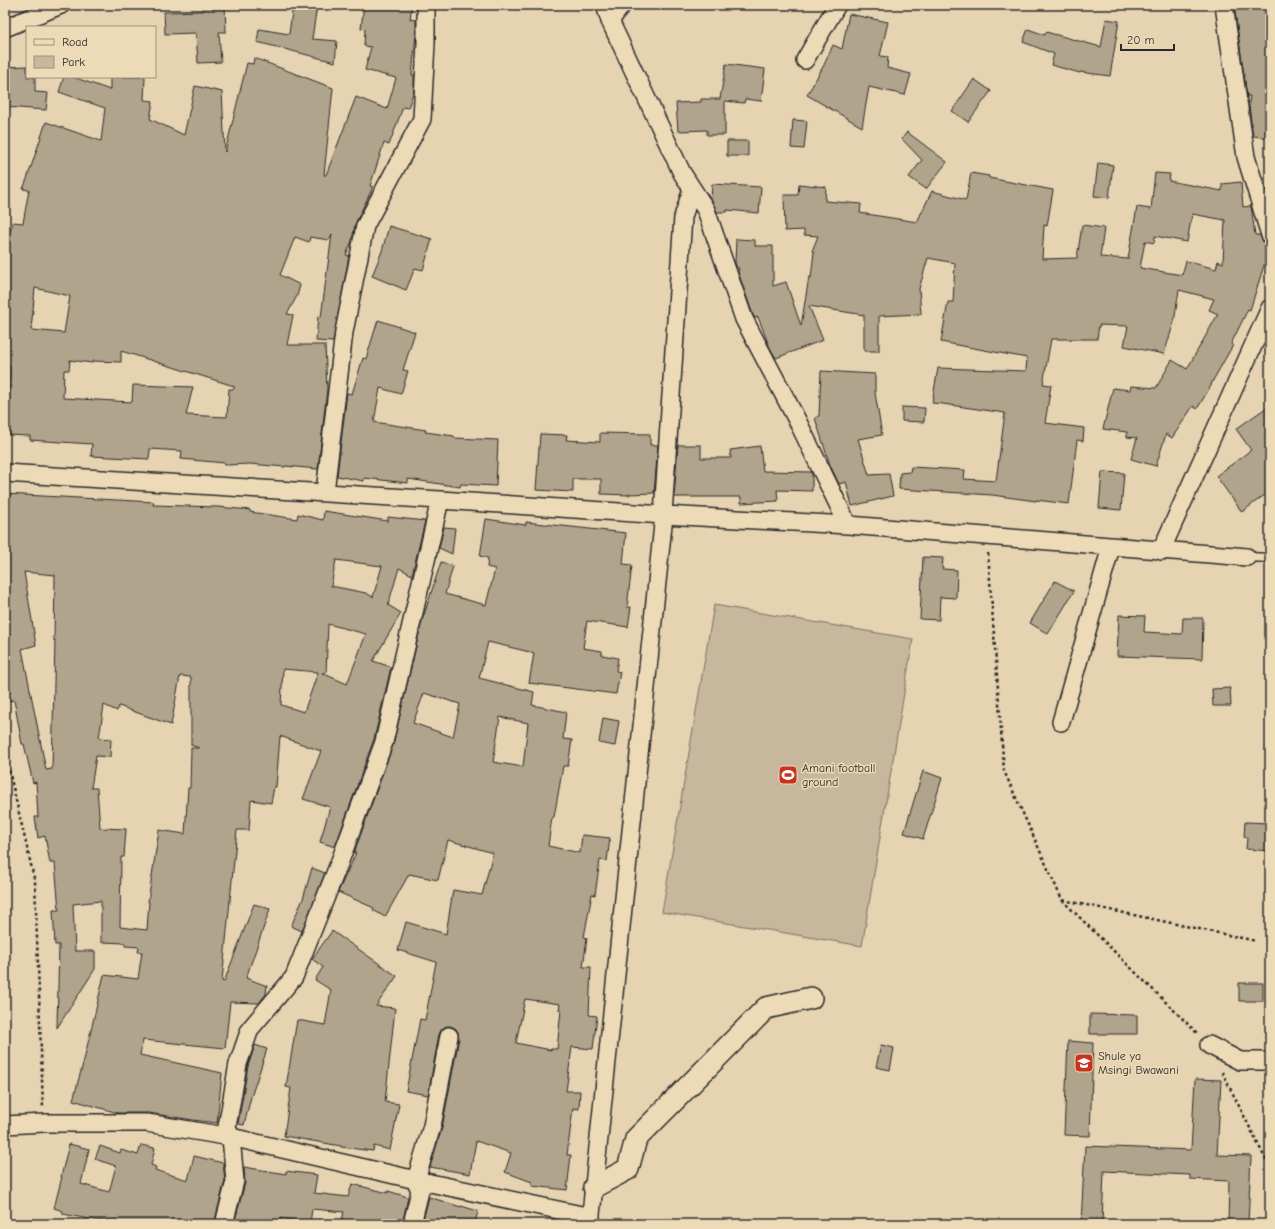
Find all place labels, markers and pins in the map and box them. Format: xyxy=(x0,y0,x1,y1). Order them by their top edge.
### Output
place label: Amani football ground xyxy=(802,761,875,789)
sports icon: Amani football ground xyxy=(777,764,799,786)
place label: Shule ya Msingi Bwawani xyxy=(1098,1049,1179,1077)
school or university icon: Shule ya Msingi Bwawani xyxy=(1073,1052,1095,1074)

